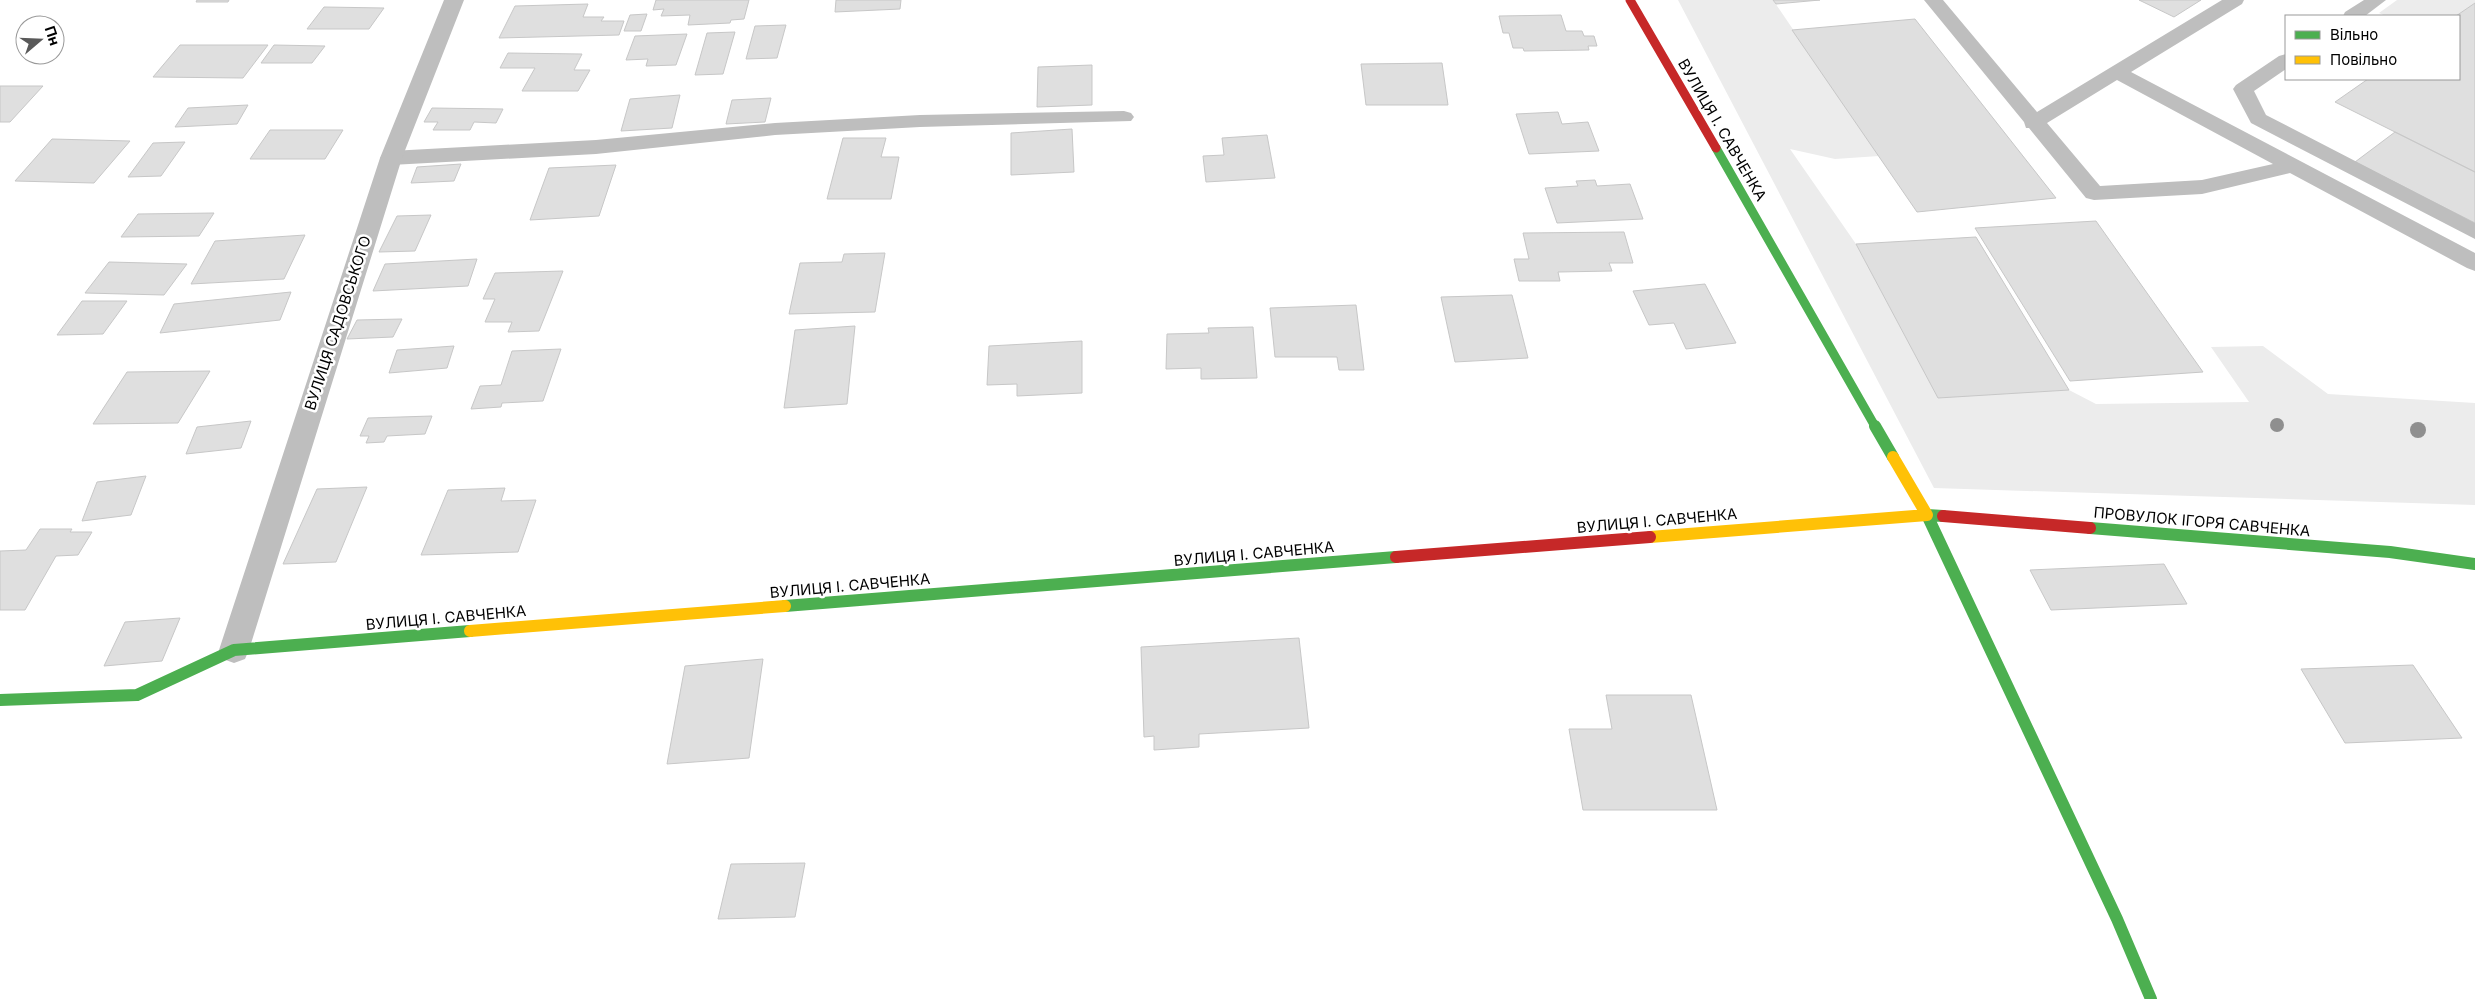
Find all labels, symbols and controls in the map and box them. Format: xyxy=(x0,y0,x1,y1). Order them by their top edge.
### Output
north arrow xyxy=(15,15,65,65)
legend xyxy=(2285,15,2460,80)
text: Пн xyxy=(42,24,64,47)
text: Вільно xyxy=(2330,25,2378,44)
text: Повільно xyxy=(2330,50,2397,69)
street label: ВУЛИЦЯ І. САВЧЕНКА xyxy=(1674,55,1771,204)
street label: ВУЛИЦЯ САДОВСЬКОГО xyxy=(300,233,375,413)
street label: ПРОВУЛОК ІГОРЯ САВЧЕНКА xyxy=(2093,503,2311,540)
street label: ВУЛИЦЯ І. САВЧЕНКА xyxy=(1576,504,1738,537)
street label: ВУЛИЦЯ І. САВЧЕНКА xyxy=(1173,537,1335,570)
street label: ВУЛИЦЯ І. САВЧЕНКА xyxy=(769,569,931,602)
street label: ВУЛИЦЯ І. САВЧЕНКА xyxy=(365,601,527,634)

